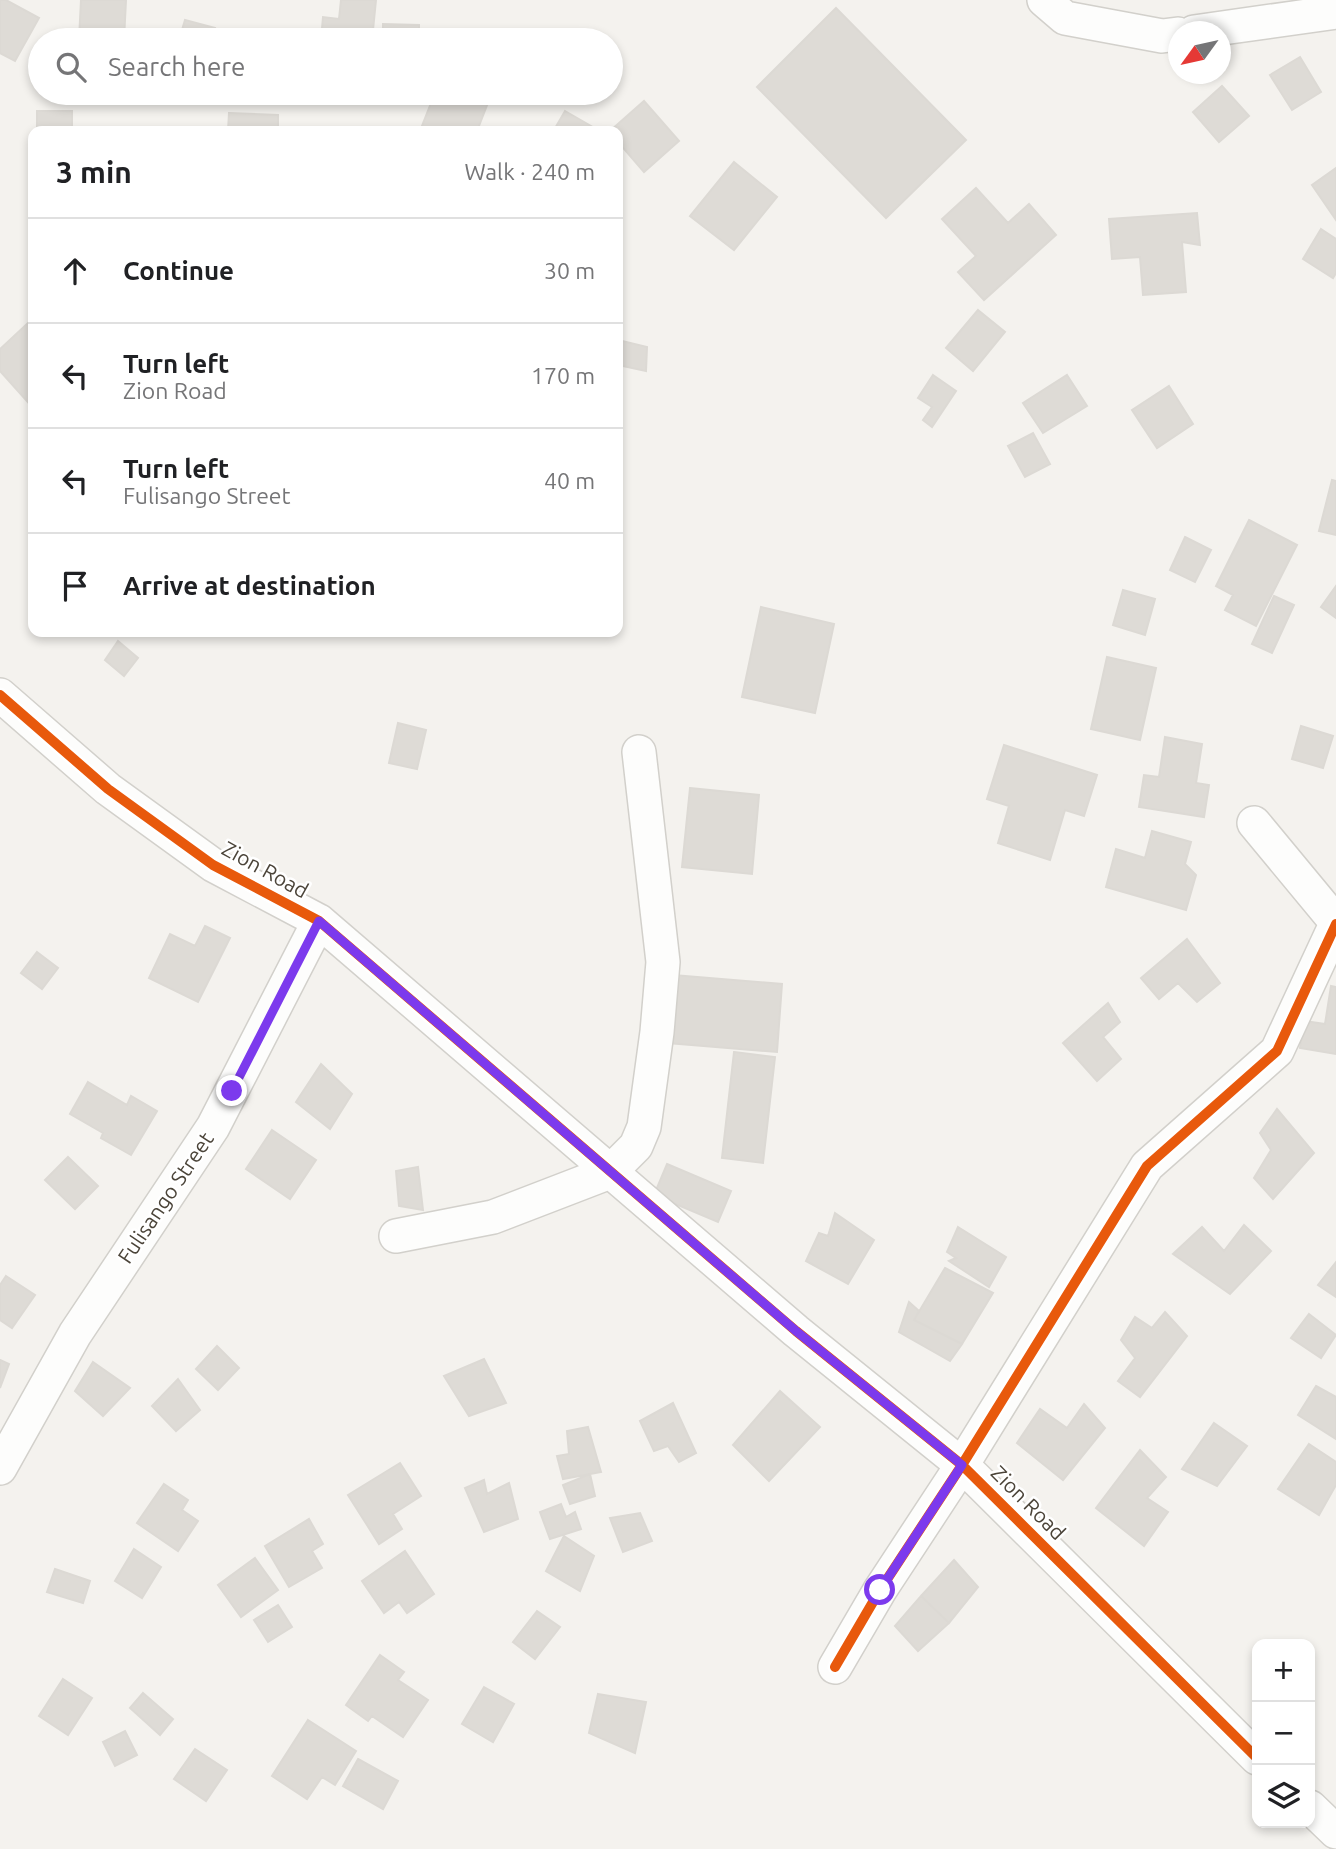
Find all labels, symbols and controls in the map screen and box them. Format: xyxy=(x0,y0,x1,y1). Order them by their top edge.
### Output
north arrow xyxy=(1168,21,1231,84)
search box xyxy=(28,28,623,105)
icon: search xyxy=(52,48,90,86)
text: Search here xyxy=(108,52,245,81)
text: 3 min xyxy=(56,155,132,189)
text: Walk · 240 m xyxy=(464,159,595,184)
icon: ahead xyxy=(56,252,94,290)
text: Continue xyxy=(123,256,234,285)
text: 30 m xyxy=(544,258,595,283)
text: Turn left xyxy=(123,349,229,378)
icon: left xyxy=(56,357,94,395)
text: 170 m xyxy=(531,363,595,388)
text: Zion Road xyxy=(123,378,227,403)
text: Turn left xyxy=(123,454,229,483)
icon: left xyxy=(56,462,94,500)
text: 40 m xyxy=(544,468,595,493)
text: Fulisango Street xyxy=(123,483,291,508)
icon: arrive xyxy=(56,567,94,605)
text: Arrive at destination xyxy=(123,571,376,600)
street label: Zion Road xyxy=(218,836,313,903)
route end xyxy=(216,1075,247,1106)
street label: Fulisango Street xyxy=(112,1127,218,1268)
street label: Zion Road xyxy=(987,1460,1071,1544)
route start xyxy=(864,1574,895,1605)
map controls xyxy=(1252,1639,1315,1828)
button: + xyxy=(1252,1639,1315,1702)
button: − xyxy=(1252,1702,1315,1765)
button: layers xyxy=(1252,1765,1315,1828)

